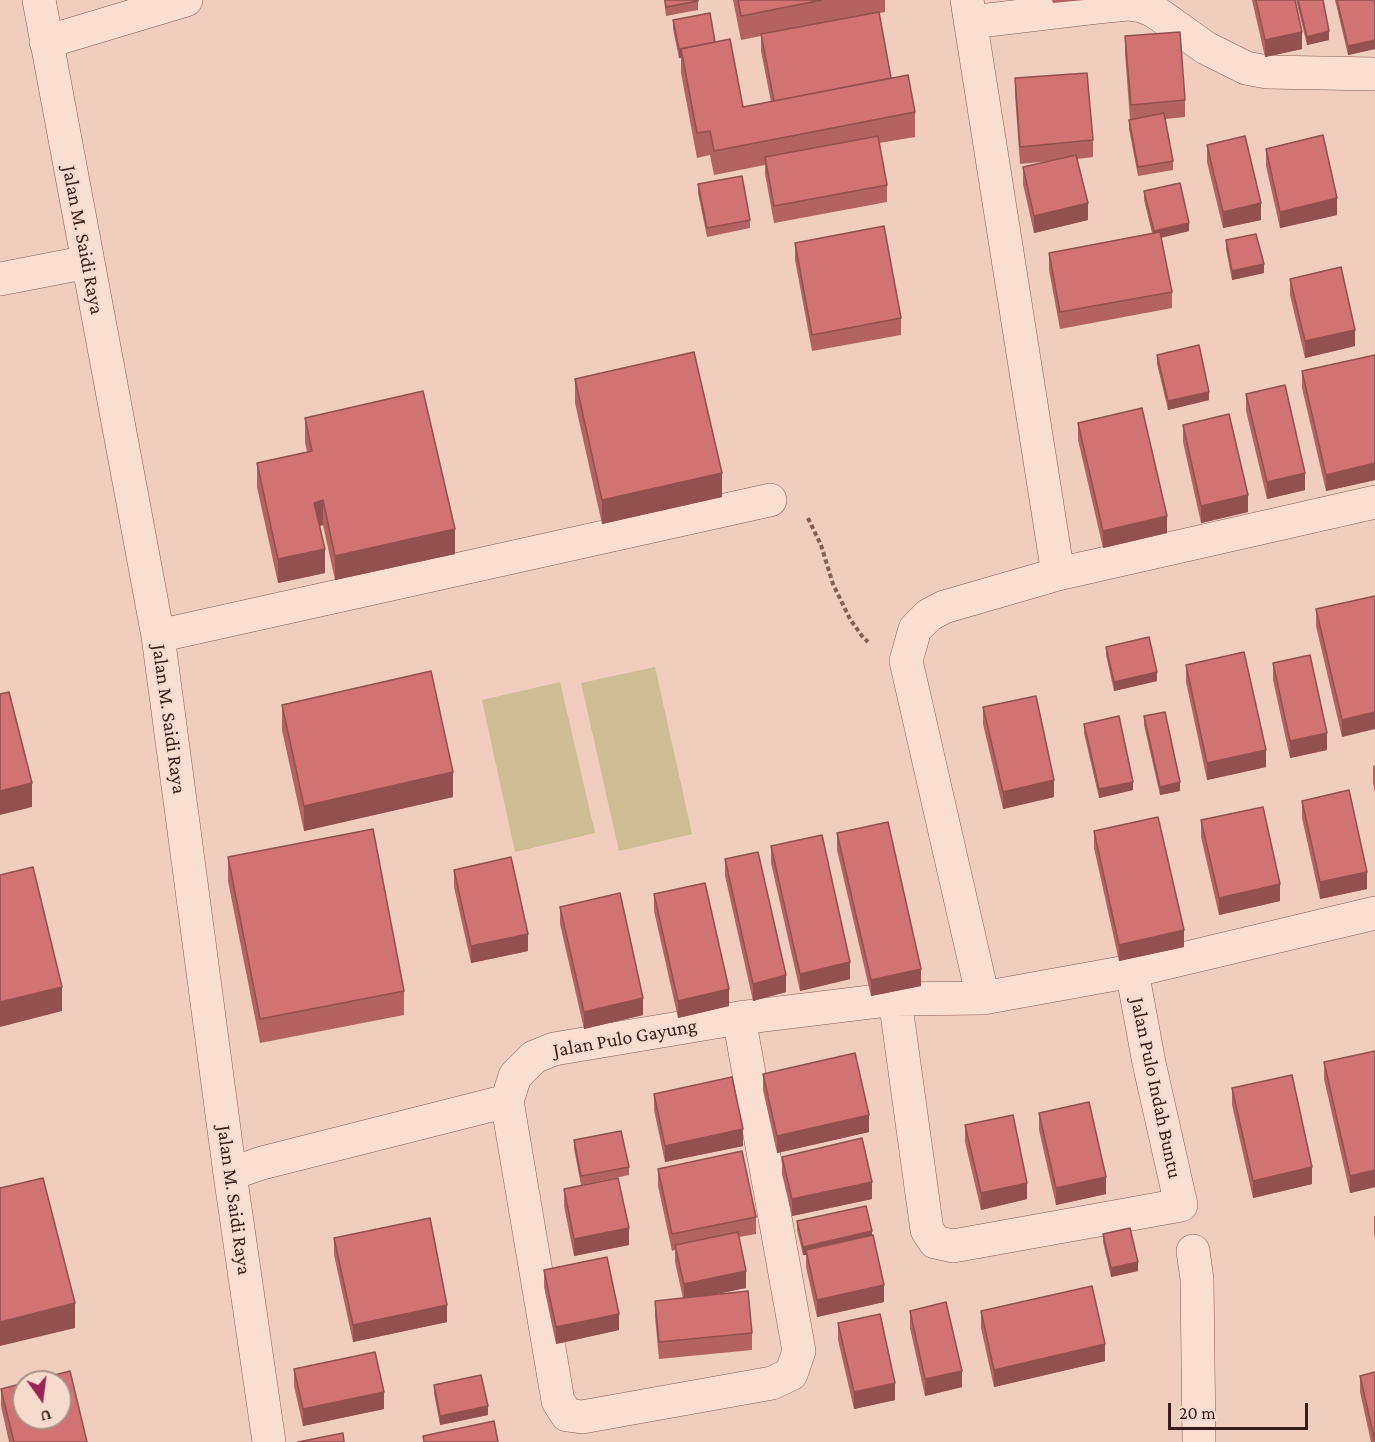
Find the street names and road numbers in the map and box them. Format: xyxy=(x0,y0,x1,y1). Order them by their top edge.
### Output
street label: Jalan M. Saidi Raya xyxy=(57,164,109,316)
street label: Jalan M. Saidi Raya xyxy=(147,643,191,795)
street label: Jalan Pulo Indah Buntu xyxy=(1125,995,1187,1181)
street label: Jalan Pulo Gayung xyxy=(551,1014,699,1062)
street label: Jalan M. Saidi Raya xyxy=(212,1124,256,1276)

